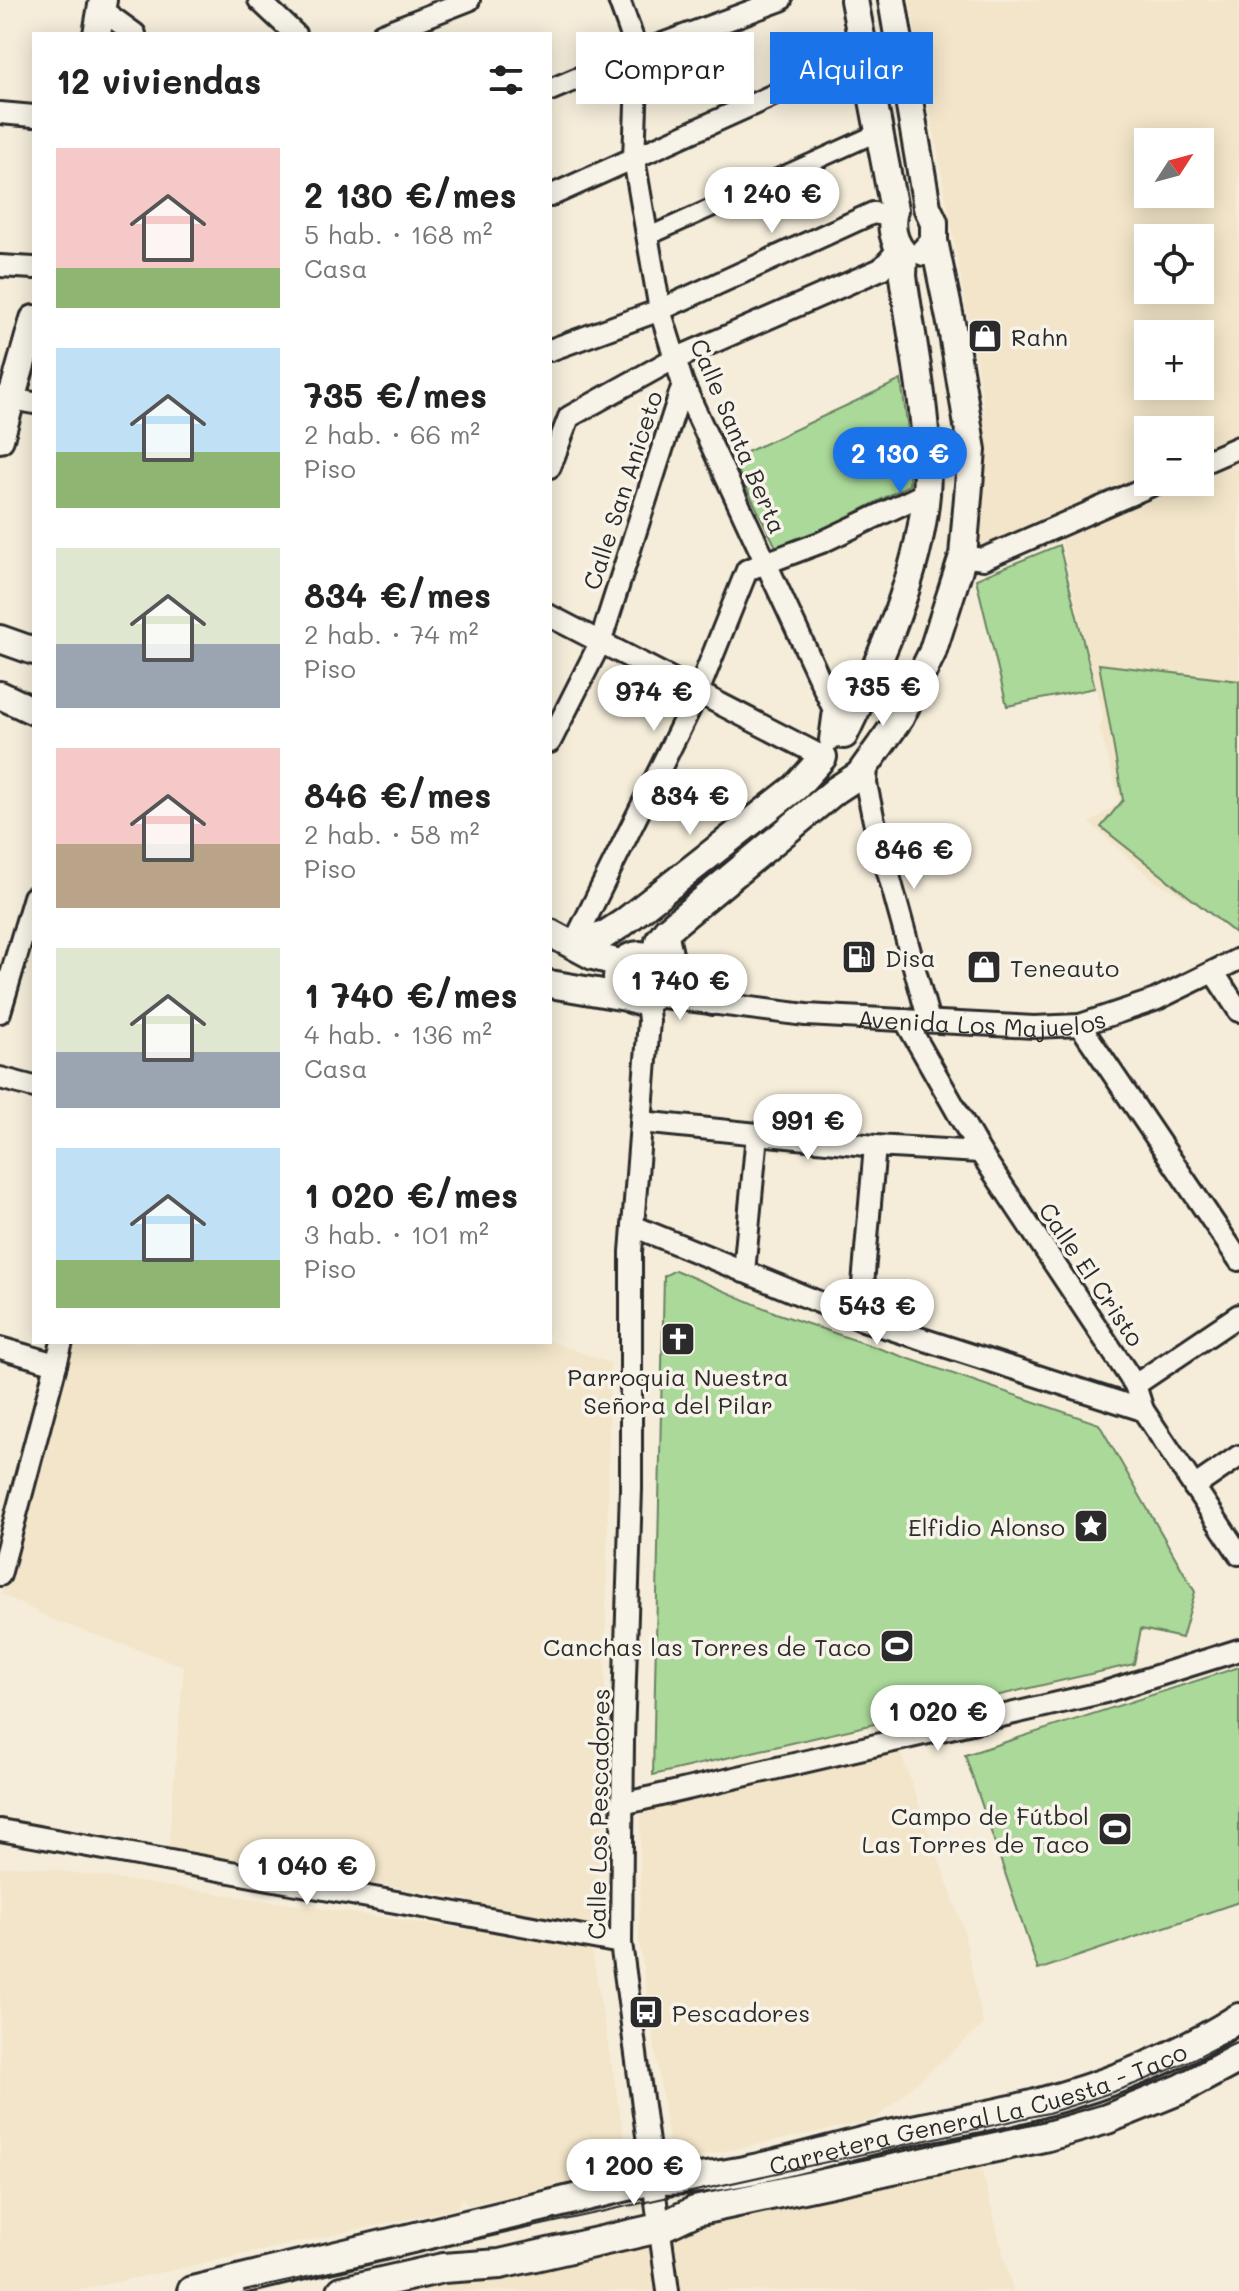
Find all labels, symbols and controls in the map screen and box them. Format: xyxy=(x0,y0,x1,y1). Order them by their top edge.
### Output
chip: Comprar xyxy=(576,32,754,104)
chip: Alquilar xyxy=(770,32,933,104)
text: 12 viviendas xyxy=(56,58,261,103)
icon: filters xyxy=(484,58,528,102)
north arrow xyxy=(1134,128,1214,208)
map controls xyxy=(1134,128,1214,496)
pin: 1 240 € xyxy=(698,167,846,235)
text: 2 130 €/mes xyxy=(304,172,517,217)
text: 1 240 € xyxy=(722,176,822,210)
icon: home xyxy=(120,180,216,276)
text: 5 hab. · 168 m² xyxy=(304,217,493,251)
button: locate xyxy=(1134,224,1214,304)
text: Casa xyxy=(304,251,368,285)
shop icon: Rahn xyxy=(966,317,1004,355)
button: + xyxy=(1134,320,1214,400)
place label: Rahn xyxy=(1011,321,1068,352)
street label: Calle Santa Berta xyxy=(684,334,794,538)
text: 735 €/mes xyxy=(304,372,487,417)
icon: home xyxy=(120,380,216,476)
street label: Calle San Aniceto xyxy=(575,387,669,593)
button: − xyxy=(1134,416,1214,496)
text: 2 hab. · 66 m² xyxy=(304,417,480,451)
pin: 2 130 € xyxy=(826,427,974,495)
text: 2 130 € xyxy=(851,436,949,470)
text: Piso xyxy=(304,451,356,485)
text: 834 €/mes xyxy=(304,572,491,617)
icon: home xyxy=(120,580,216,676)
text: 2 hab. · 74 m² xyxy=(304,617,479,651)
text: Piso xyxy=(304,651,356,685)
pin: 735 € xyxy=(827,660,939,728)
pin: 974 € xyxy=(598,665,710,733)
text: 735 € xyxy=(845,669,921,703)
text: 974 € xyxy=(615,674,693,708)
pin: 834 € xyxy=(634,769,746,837)
text: 846 €/mes xyxy=(304,772,491,817)
text: 834 € xyxy=(651,778,729,812)
icon: home xyxy=(120,780,216,876)
text: 2 hab. · 58 m² xyxy=(304,817,480,851)
pin: 846 € xyxy=(858,823,970,891)
text: 846 € xyxy=(875,832,953,866)
text: Piso xyxy=(304,851,356,885)
fuel station icon: Disa xyxy=(840,938,878,976)
place label: Disa xyxy=(885,942,935,973)
shop icon: Teneauto xyxy=(965,948,1003,986)
place label: Teneauto xyxy=(1010,952,1119,983)
pin: 1 740 € xyxy=(606,954,754,1022)
text: 1 740 € xyxy=(630,963,730,997)
text: 1 740 €/mes xyxy=(304,972,518,1017)
icon: home xyxy=(120,980,216,1076)
street label: Avenida Los Majuelos xyxy=(857,1002,1109,1043)
text: 4 hab. · 136 m² xyxy=(304,1017,492,1051)
text: Casa xyxy=(304,1051,368,1085)
pin: 991 € xyxy=(752,1094,864,1162)
text: 991 € xyxy=(771,1103,845,1137)
text: 1 020 €/mes xyxy=(304,1172,518,1217)
icon: home xyxy=(120,1180,216,1276)
street label: Calle El Cristo xyxy=(1032,1196,1152,1352)
text: 3 hab. · 101 m² xyxy=(304,1217,489,1251)
text: Piso xyxy=(304,1251,356,1285)
pin: 543 € xyxy=(821,1279,933,1347)
text: 543 € xyxy=(838,1288,916,1322)
church icon: Parroquia Nuestra Señora del Pilar xyxy=(659,1320,697,1358)
place label: Parroquia Nuestra Señora del Pilar xyxy=(567,1361,789,1420)
place icon: Elfidio Alonso xyxy=(1072,1507,1110,1545)
place label: Elfidio Alonso xyxy=(908,1511,1065,1542)
sports icon: Canchas las Torres de Taco xyxy=(878,1627,916,1665)
place label: Canchas las Torres de Taco xyxy=(543,1631,871,1662)
pin: 1 020 € xyxy=(864,1685,1012,1753)
street label: Calle Los Pescadores xyxy=(580,1688,616,1940)
text: 1 020 € xyxy=(888,1694,988,1728)
place label: Campo de Fútbol Las Torres de Taco xyxy=(862,1800,1089,1859)
sports icon: Campo de Fútbol Las Torres de Taco xyxy=(1096,1810,1134,1848)
pin: 1 040 € xyxy=(233,1839,381,1907)
text: 1 040 € xyxy=(256,1848,358,1882)
bus stop icon: Pescadores xyxy=(627,1993,665,2031)
place label: Pescadores xyxy=(672,1997,810,2028)
street label: Carretera General La Cuesta - Taco xyxy=(766,2035,1191,2181)
pin: 1 200 € xyxy=(560,2139,708,2207)
text: 1 200 € xyxy=(584,2148,684,2182)

